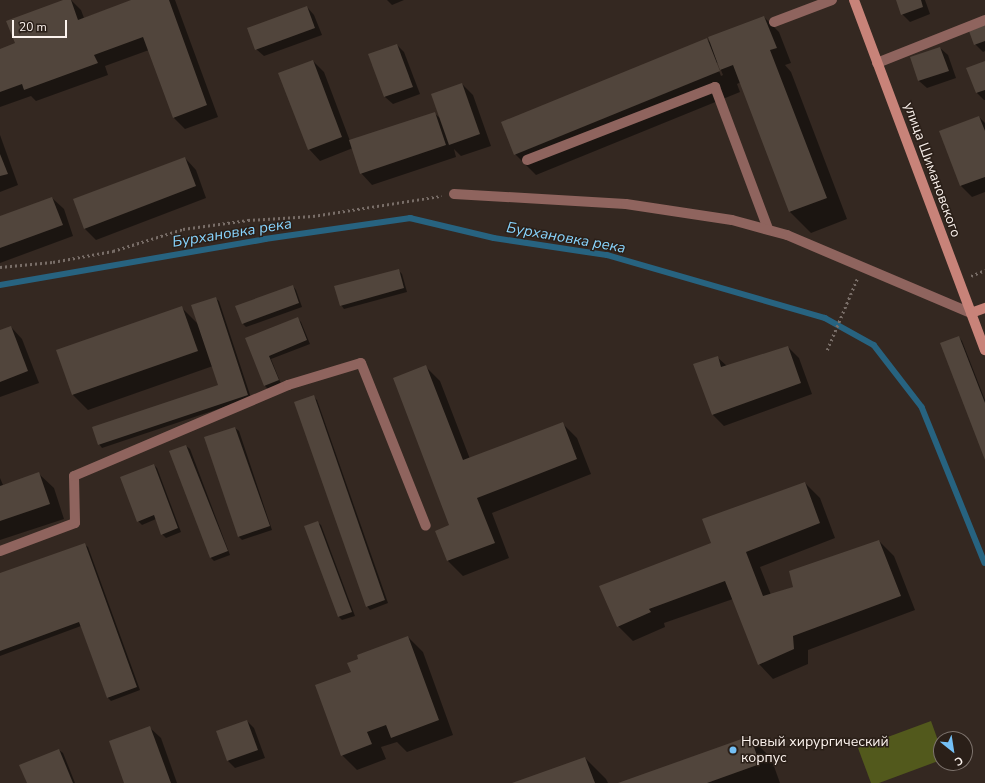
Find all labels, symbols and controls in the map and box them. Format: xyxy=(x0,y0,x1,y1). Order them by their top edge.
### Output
scale bar xyxy=(14,12,69,38)
text: 20 m xyxy=(19,19,47,35)
street label: улица Шимановского xyxy=(900,100,964,240)
water label: Бурхановка река xyxy=(171,215,293,251)
water label: Бурхановка река xyxy=(505,219,627,257)
north arrow xyxy=(933,731,973,771)
place label: Новый хирургический корпус xyxy=(741,734,889,766)
marker: Новый хирургический корпус xyxy=(728,745,738,755)
text: С xyxy=(952,753,966,769)

